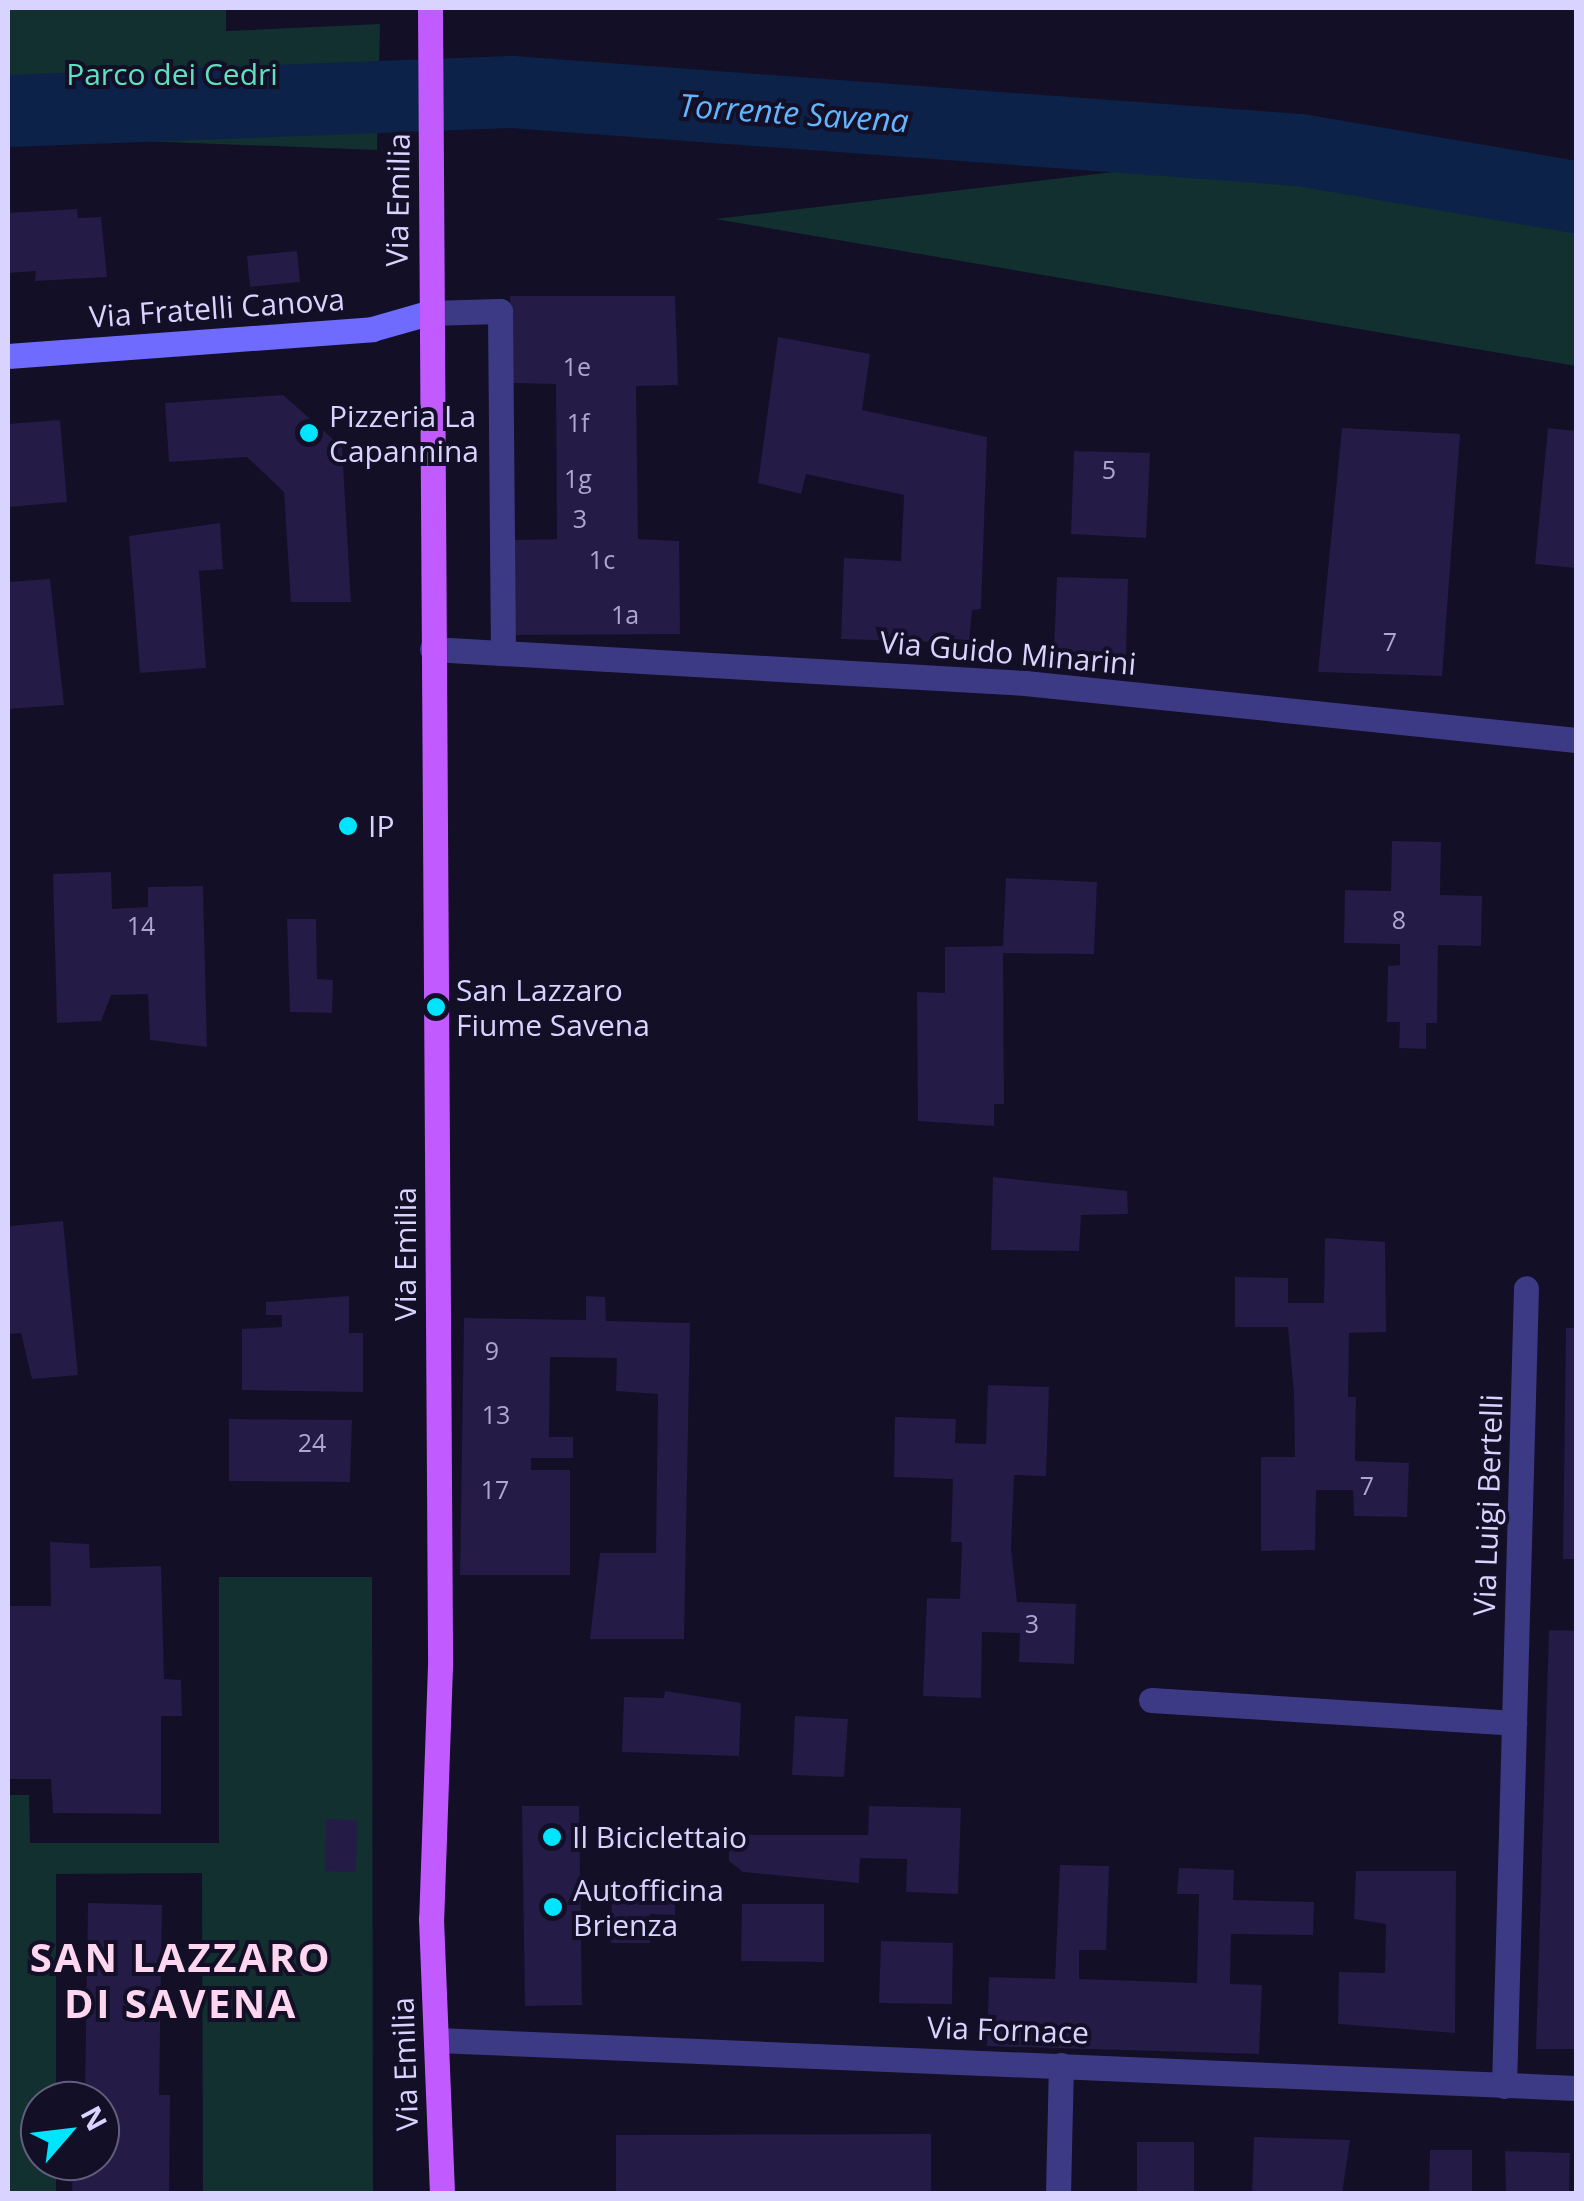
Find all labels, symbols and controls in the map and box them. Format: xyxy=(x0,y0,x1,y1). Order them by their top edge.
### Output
park label: Parco dei Cedri xyxy=(66,56,278,92)
water label: Torrente Savena xyxy=(678,86,910,140)
street label: Via Emilia xyxy=(379,133,417,267)
street label: Via Fratelli Canova xyxy=(88,281,346,335)
house number: 1e xyxy=(563,351,591,381)
place label: Pizzeria La Capannina xyxy=(329,398,479,468)
house number: 1f xyxy=(567,407,589,437)
marker: Pizzeria La Capannina xyxy=(298,422,320,444)
house number: 5 xyxy=(1102,454,1116,484)
house number: 1g xyxy=(564,463,592,493)
house number: 3 xyxy=(573,503,587,533)
house number: 1c xyxy=(589,544,615,574)
house number: 1a xyxy=(611,599,639,629)
street label: Via Guido Minarini xyxy=(878,624,1138,682)
house number: 7 xyxy=(1383,626,1397,656)
place label: IP xyxy=(368,808,394,844)
marker: IP xyxy=(337,815,359,837)
house number: 8 xyxy=(1392,904,1406,934)
house number: 14 xyxy=(127,910,155,940)
place label: San Lazzaro Fiume Savena xyxy=(456,972,650,1042)
marker: San Lazzaro Fiume Savena xyxy=(425,996,447,1018)
street label: Via Emilia xyxy=(387,1187,423,1321)
house number: 9 xyxy=(485,1335,499,1365)
street label: Via Luigi Bertelli xyxy=(1466,1393,1510,1617)
house number: 13 xyxy=(482,1399,510,1429)
house number: 24 xyxy=(298,1427,326,1457)
house number: 7 xyxy=(1360,1470,1374,1500)
house number: 17 xyxy=(481,1474,509,1504)
house number: 3 xyxy=(1025,1608,1039,1638)
place label: Il Biciclettaio xyxy=(572,1819,747,1855)
marker: Il Biciclettaio xyxy=(541,1826,563,1848)
place label: Autofficina Brienza xyxy=(573,1872,724,1942)
marker: Autofficina Brienza xyxy=(542,1896,564,1918)
district label: SAN LAZZARO DI SAVENA xyxy=(30,1933,332,2027)
street label: Via Emilia xyxy=(385,1997,425,2131)
street label: Via Fornace xyxy=(926,2009,1090,2051)
north arrow xyxy=(20,2081,120,2181)
text: N xyxy=(73,2099,117,2137)

